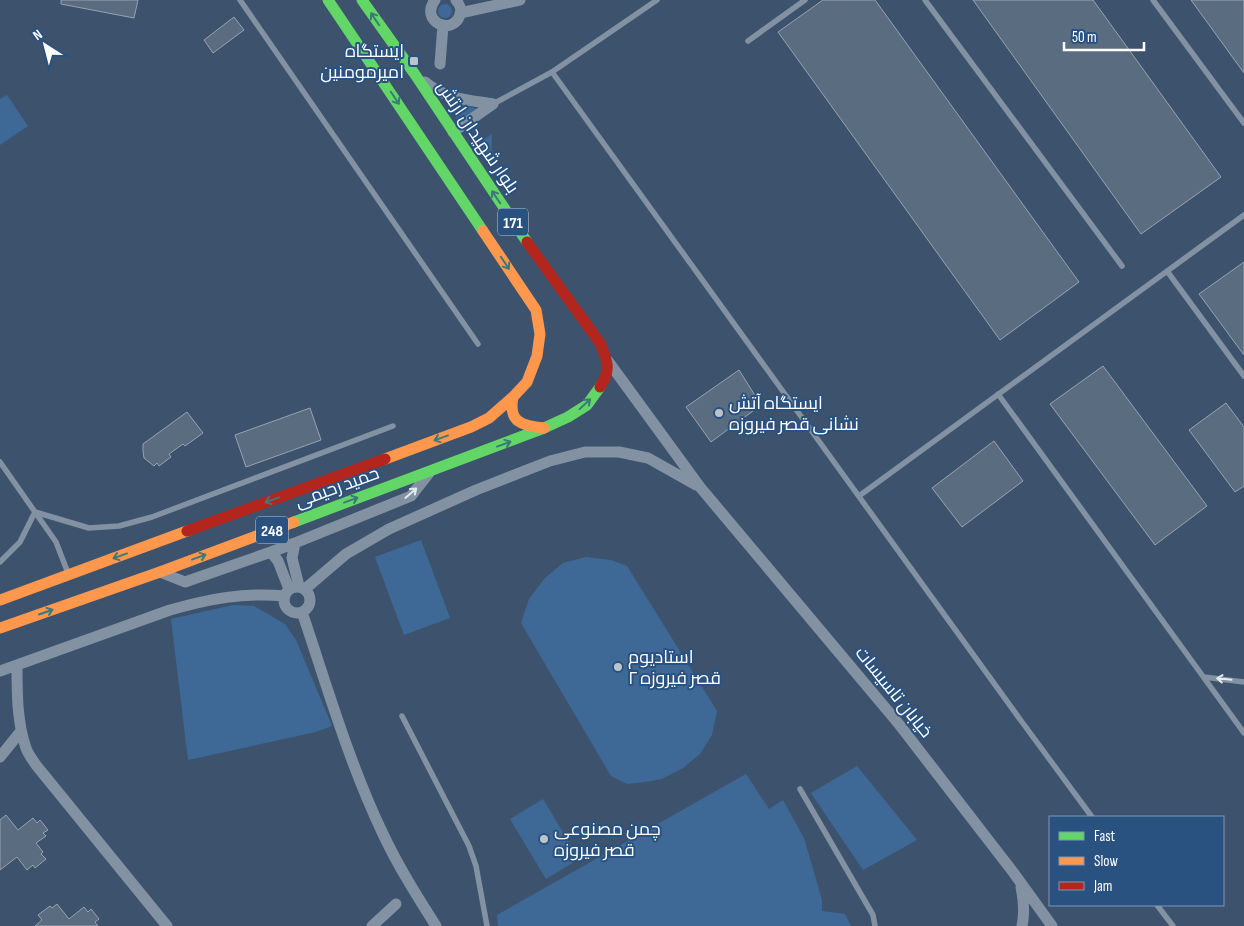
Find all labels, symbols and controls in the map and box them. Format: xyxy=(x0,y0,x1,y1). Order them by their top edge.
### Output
one-way arrow xyxy=(370,12,380,26)
north arrow xyxy=(20,20,70,70)
scale bar xyxy=(1064,20,1144,52)
text: N xyxy=(30,26,46,44)
text: 50 m xyxy=(1072,28,1097,47)
place label: ایستگاه امیرمومنین xyxy=(320,41,404,83)
marker: ایستگاه امیرمومنین xyxy=(408,55,420,67)
street label: بلوار شهیدان ارتش xyxy=(432,77,523,198)
one-way arrow xyxy=(390,91,400,105)
one-way arrow xyxy=(491,190,501,204)
road number: 171 xyxy=(498,208,528,236)
one-way arrow xyxy=(500,255,510,269)
place label: ایستگاه آتش نشانی قصر فیروزه xyxy=(729,393,859,435)
one-way arrow xyxy=(579,398,592,410)
marker: ایستگاه آتش نشانی قصر فیروزه xyxy=(713,407,725,419)
one-way arrow xyxy=(434,434,449,443)
one-way arrow xyxy=(495,439,511,448)
street label: حمید رحیمی xyxy=(292,463,382,512)
one-way arrow xyxy=(405,488,418,499)
one-way arrow xyxy=(343,495,358,505)
one-way arrow xyxy=(265,496,280,505)
road number: 248 xyxy=(256,516,288,544)
one-way arrow xyxy=(112,552,128,561)
one-way arrow xyxy=(191,552,206,561)
one-way arrow xyxy=(38,607,53,616)
street label: خیابان تاسیسات xyxy=(851,643,937,742)
place label: استادیوم قصر فیروزه ۲ xyxy=(628,647,721,689)
marker: استادیوم قصر فیروزه ۲ xyxy=(612,661,624,673)
one-way arrow xyxy=(1216,675,1232,684)
legend xyxy=(1049,816,1224,906)
place label: چمن مصنوعی قصر فیروزه xyxy=(554,819,661,861)
text: Fast xyxy=(1094,827,1116,846)
marker: چمن مصنوعی قصر فیروزه xyxy=(538,833,550,845)
text: Slow xyxy=(1094,852,1118,871)
text: Jam xyxy=(1093,877,1112,896)

